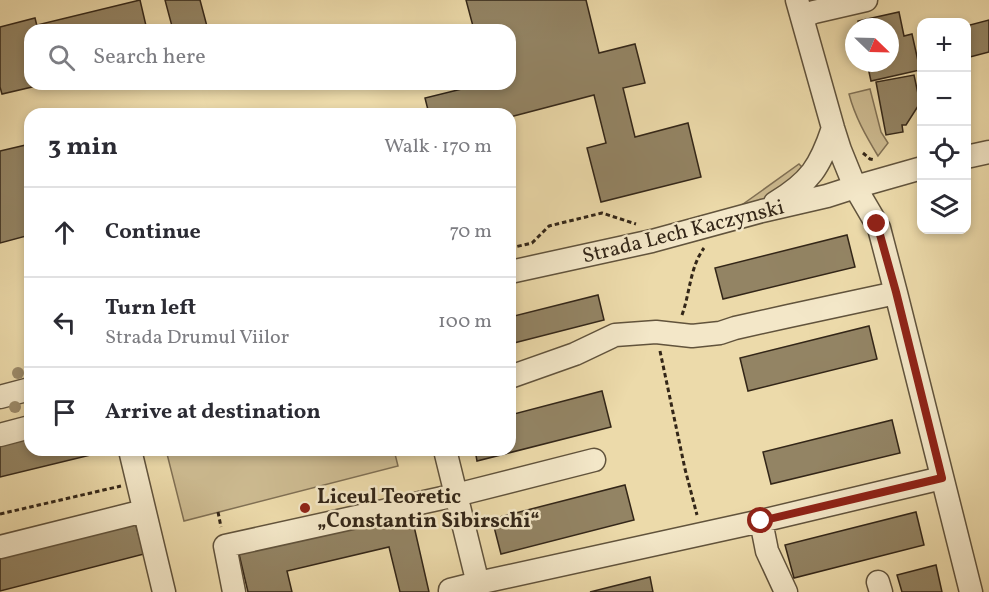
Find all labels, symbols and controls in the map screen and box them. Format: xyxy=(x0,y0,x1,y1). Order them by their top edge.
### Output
north arrow xyxy=(845,18,899,72)
map controls xyxy=(917,18,971,234)
button: + xyxy=(917,18,971,72)
search box xyxy=(24,24,516,90)
icon: search xyxy=(45,41,78,74)
text: Search here xyxy=(93,42,206,73)
button: − xyxy=(917,72,971,126)
button: locate xyxy=(917,126,971,180)
text: 3 min xyxy=(48,129,118,165)
text: Walk · 170 m xyxy=(384,133,492,161)
button: layers xyxy=(917,180,971,234)
street label: Strada Lech Kaczynski xyxy=(579,193,787,272)
route end xyxy=(863,210,889,236)
icon: ahead xyxy=(48,216,81,249)
text: Continue xyxy=(105,217,201,248)
text: 70 m xyxy=(449,218,492,246)
text: Turn left xyxy=(105,293,196,324)
icon: left xyxy=(48,306,81,339)
text: 100 m xyxy=(438,308,492,336)
text: Strada Drumul Viilor xyxy=(105,324,289,352)
icon: arrive xyxy=(48,396,81,429)
text: Arrive at destination xyxy=(105,397,321,428)
place label: Liceul Teoretic „Constantin Sibirschi“ xyxy=(317,483,540,536)
marker: Liceul Teoretic „Constantin Sibirschi“ xyxy=(298,501,312,515)
route start xyxy=(747,507,773,533)

